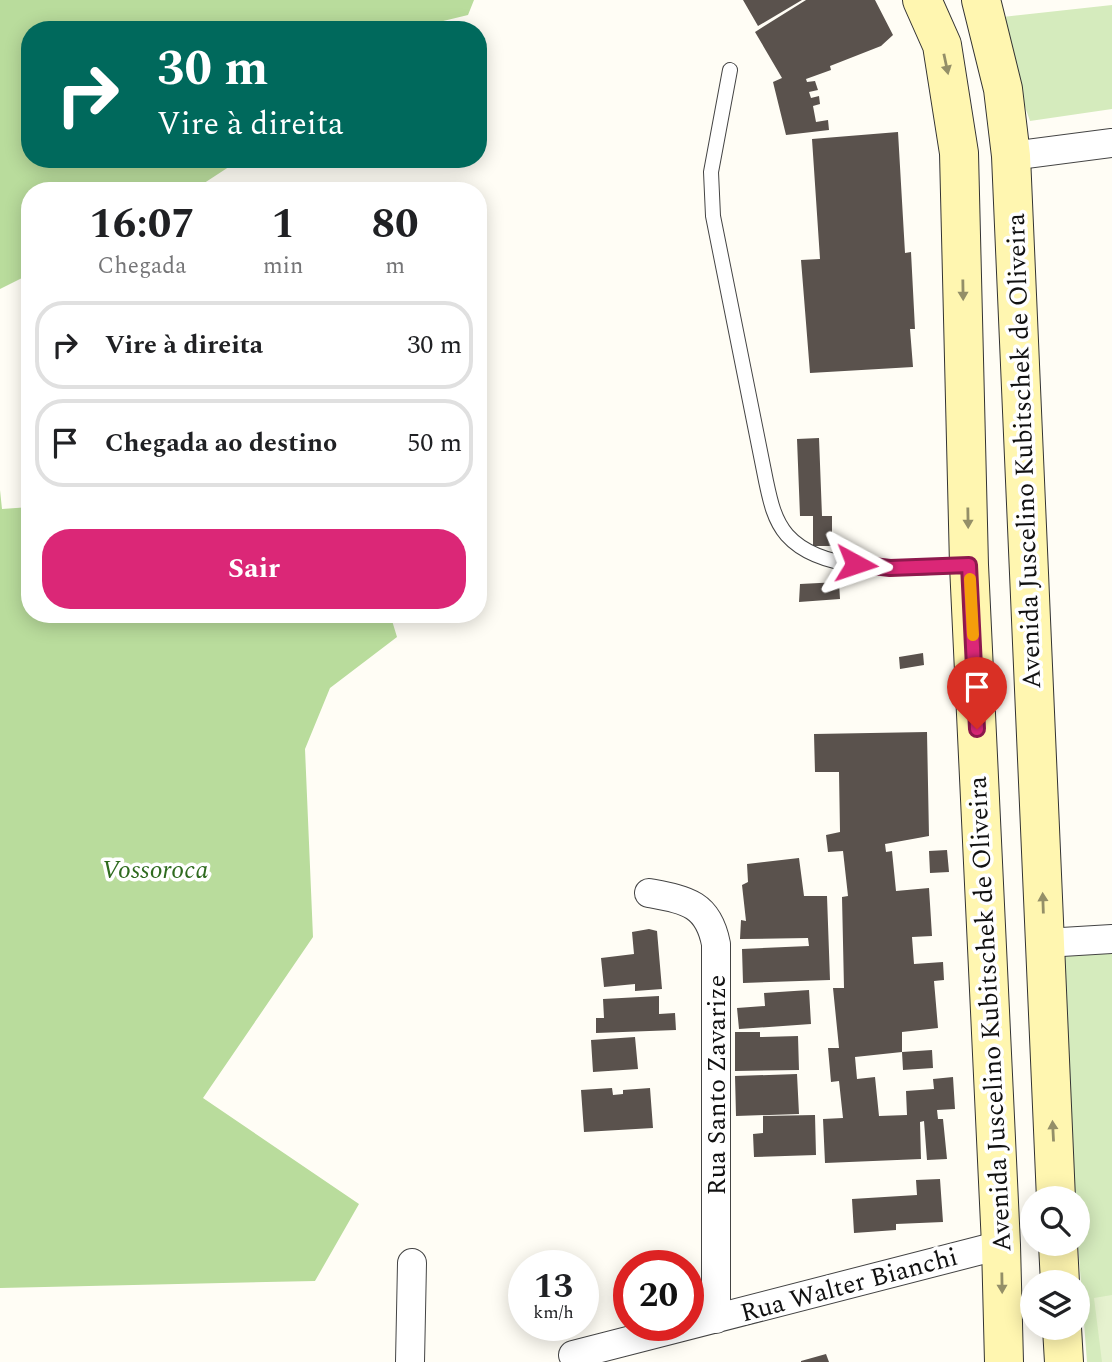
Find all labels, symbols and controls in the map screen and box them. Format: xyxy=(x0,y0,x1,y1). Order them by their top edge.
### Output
text: 30 m xyxy=(157,32,268,107)
icon: right xyxy=(42,49,133,140)
one-way arrow xyxy=(941,53,952,75)
text: Vire à direita xyxy=(157,100,344,149)
text: 16:07 xyxy=(89,193,195,256)
text: 1 xyxy=(271,193,295,256)
text: 80 xyxy=(372,193,419,256)
street label: Avenida Juscelino Kubitschek de Oliveira xyxy=(996,212,1052,690)
text: Chegada xyxy=(98,249,186,284)
text: min xyxy=(263,249,303,284)
text: m xyxy=(385,249,405,284)
one-way arrow xyxy=(957,279,968,301)
text: Vire à direita xyxy=(105,325,263,365)
text: 30 m xyxy=(407,325,462,365)
icon: right xyxy=(46,326,84,364)
text: Chegada ao destino xyxy=(105,423,337,463)
text: 50 m xyxy=(407,423,462,463)
icon: arrive xyxy=(46,424,84,462)
one-way arrow xyxy=(962,507,974,529)
position arrow xyxy=(819,527,893,601)
button: Sair xyxy=(42,529,466,609)
pin xyxy=(947,657,1007,729)
icon: arrive xyxy=(958,668,996,706)
street label: Avenida Juscelino Kubitschek de Oliveira xyxy=(958,775,1022,1253)
park label: Vossoroca xyxy=(102,850,208,890)
one-way arrow xyxy=(1037,892,1048,914)
street label: Rua Santo Zavarize xyxy=(697,975,737,1195)
one-way arrow xyxy=(1048,1119,1059,1141)
map controls xyxy=(1020,1186,1090,1340)
button: search xyxy=(1020,1186,1090,1256)
street label: Rua Walter Bianchi xyxy=(736,1237,962,1333)
speed limit sign: 20 xyxy=(613,1250,704,1341)
text: 13 xyxy=(534,1260,573,1313)
button: layers xyxy=(1020,1270,1090,1340)
one-way arrow xyxy=(996,1272,1008,1294)
text: km/h xyxy=(533,1299,574,1326)

